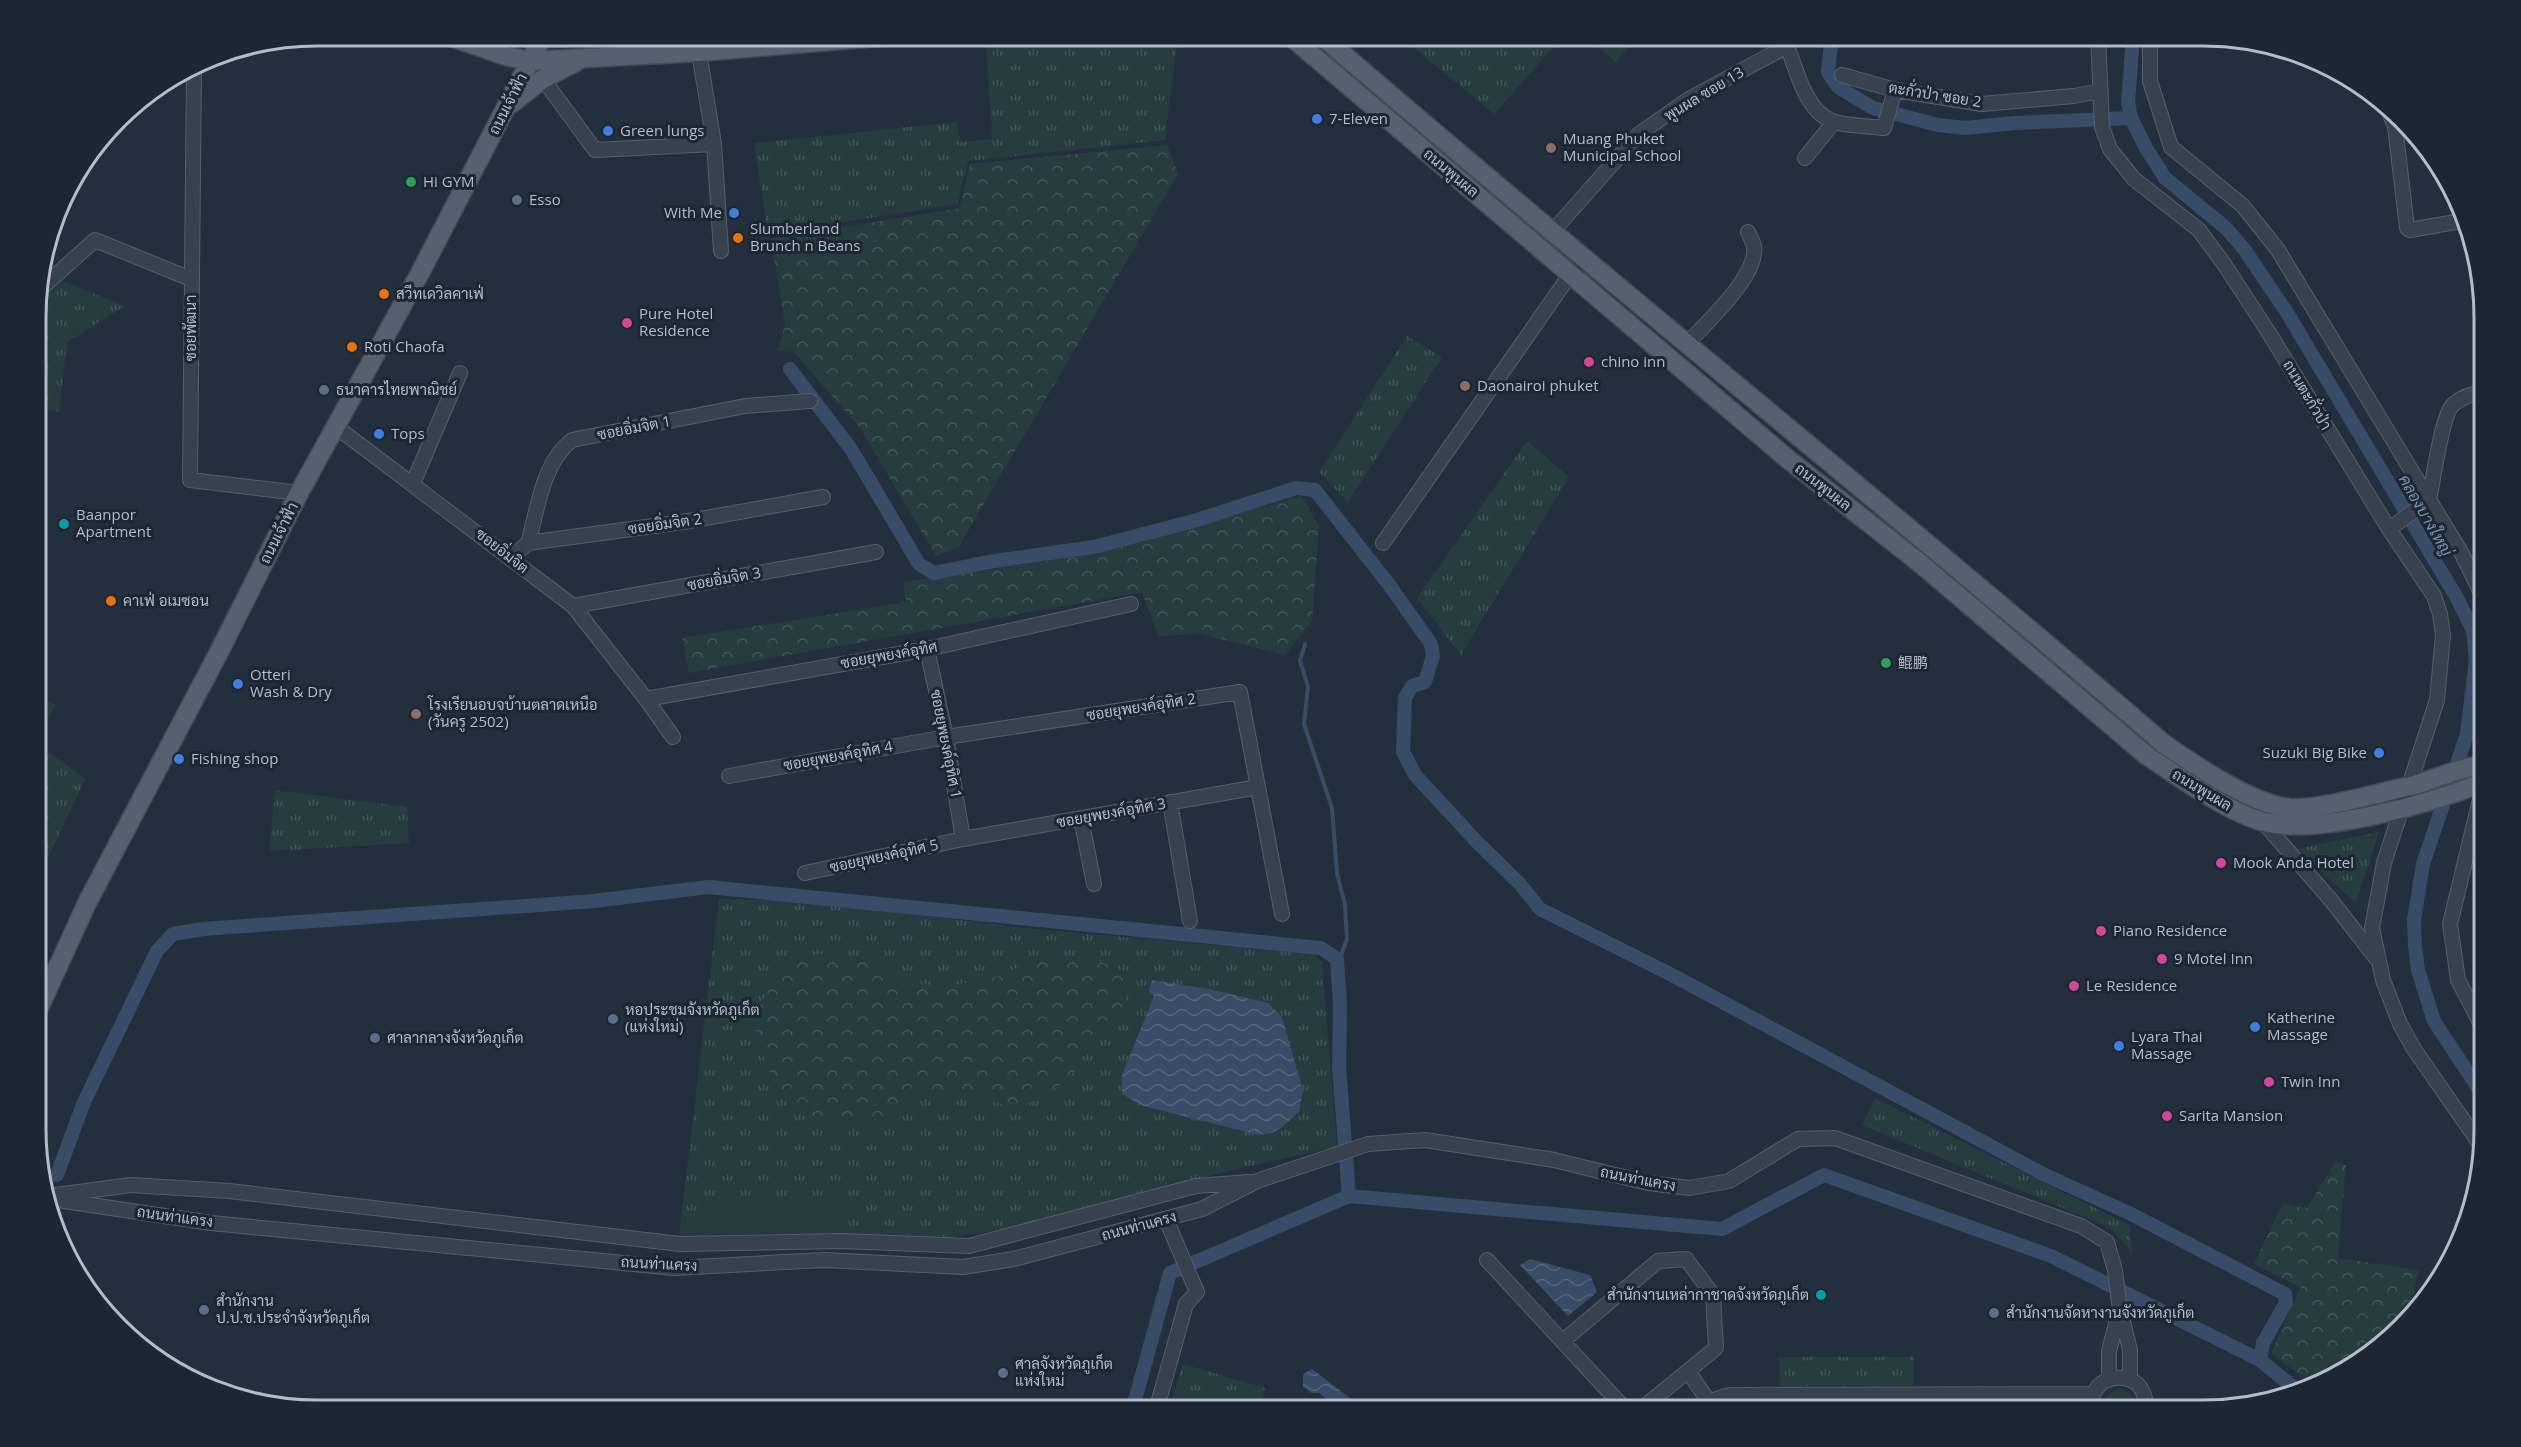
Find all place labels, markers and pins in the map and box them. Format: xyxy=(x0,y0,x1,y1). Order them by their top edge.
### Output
place label: 7-Eleven xyxy=(1329,108,1388,128)
marker: 7-Eleven xyxy=(1310,112,1324,126)
place label: Green lungs xyxy=(620,120,704,140)
marker: Green lungs xyxy=(601,124,615,138)
place label: Muang Phuket Municipal School xyxy=(1563,128,1681,165)
marker: Muang Phuket Municipal School xyxy=(1544,141,1558,155)
place label: Hi GYM xyxy=(423,171,475,191)
marker: Hi GYM xyxy=(404,175,418,189)
place label: Esso xyxy=(529,189,561,209)
marker: Esso xyxy=(510,193,524,207)
place label: With Me xyxy=(664,202,722,222)
marker: With Me xyxy=(727,206,741,220)
place label: Slumberland Brunch n Beans xyxy=(750,218,860,255)
marker: Slumberland Brunch n Beans xyxy=(731,231,745,245)
place label: สวีทเดวิลคาเฟ่ xyxy=(396,283,484,303)
marker: สวีทเดวิลคาเฟ่ xyxy=(377,287,391,301)
place label: Pure Hotel Residence xyxy=(639,303,713,340)
marker: Pure Hotel Residence xyxy=(620,316,634,330)
place label: Roti Chaofa xyxy=(364,336,445,356)
marker: Roti Chaofa xyxy=(345,340,359,354)
place label: chino inn xyxy=(1601,351,1665,371)
marker: chino inn xyxy=(1582,355,1596,369)
place label: Daonairoi phuket xyxy=(1477,375,1599,395)
place label: ธนาคารไทยพาณิชย์ xyxy=(336,379,457,399)
marker: Daonairoi phuket xyxy=(1458,379,1472,393)
marker: ธนาคารไทยพาณิชย์ xyxy=(317,383,331,397)
place label: Tops xyxy=(391,423,425,443)
marker: Tops xyxy=(372,427,386,441)
place label: Baanpor Apartment xyxy=(76,504,151,541)
marker: Baanpor Apartment xyxy=(57,517,71,531)
place label: คาเฟ่ อเมซอน xyxy=(123,590,209,610)
marker: คาเฟ่ อเมซอน xyxy=(104,594,118,608)
place label: 鲲鹏 xyxy=(1898,652,1928,672)
marker: 鲲鹏 xyxy=(1879,656,1893,670)
place label: Otteri Wash & Dry xyxy=(250,664,332,701)
marker: Otteri Wash & Dry xyxy=(231,677,245,691)
place label: โรงเรียนอบจบ้านตลาดเหนือ (วันครู 2502) xyxy=(427,694,598,732)
marker: โรงเรียนอบจบ้านตลาดเหนือ (วันครู 2502) xyxy=(409,707,423,721)
place label: Suzuki Big Bike xyxy=(2262,742,2367,762)
marker: Suzuki Big Bike xyxy=(2372,746,2386,760)
place label: Fishing shop xyxy=(191,748,278,768)
marker: Fishing shop xyxy=(172,752,186,766)
place label: Mook Anda Hotel xyxy=(2233,852,2354,872)
marker: Mook Anda Hotel xyxy=(2214,856,2228,870)
place label: Piano Residence xyxy=(2113,920,2227,940)
marker: Piano Residence xyxy=(2094,924,2108,938)
place label: 9 Motel Inn xyxy=(2174,948,2253,968)
marker: 9 Motel Inn xyxy=(2155,952,2169,966)
place label: Le Residence xyxy=(2086,975,2177,995)
marker: Le Residence xyxy=(2067,979,2081,993)
place label: หอประชุมจังหวัดภูเก็ต (แห่งใหม่) xyxy=(625,999,760,1036)
place label: Katherine Massage xyxy=(2267,1007,2335,1044)
marker: หอประชุมจังหวัดภูเก็ต (แห่งใหม่) xyxy=(606,1012,620,1026)
marker: Katherine Massage xyxy=(2248,1020,2262,1034)
place label: Lyara Thai Massage xyxy=(2131,1026,2203,1063)
place label: ศาลากลางจังหวัดภูเก็ต xyxy=(387,1027,524,1048)
marker: ศาลากลางจังหวัดภูเก็ต xyxy=(368,1031,382,1045)
marker: Lyara Thai Massage xyxy=(2112,1039,2126,1053)
place label: Twin Inn xyxy=(2281,1071,2340,1091)
marker: Twin Inn xyxy=(2262,1075,2276,1089)
place label: Sarita Mansion xyxy=(2179,1105,2283,1125)
marker: Sarita Mansion xyxy=(2160,1109,2174,1123)
place label: สำนักงานเหล่ากาชาดจังหวัดภูเก็ต xyxy=(1607,1284,1809,1305)
marker: สำนักงานเหล่ากาชาดจังหวัดภูเก็ต xyxy=(1814,1288,1828,1302)
place label: สำนักงาน ป.ป.ช.ประจำจังหวัดภูเก็ต xyxy=(216,1290,370,1328)
place label: สำนักงานจัดหางานจังหวัดภูเก็ต xyxy=(2006,1302,2194,1323)
marker: สำนักงาน ป.ป.ช.ประจำจังหวัดภูเก็ต xyxy=(197,1303,211,1317)
marker: สำนักงานจัดหางานจังหวัดภูเก็ต xyxy=(1987,1306,2001,1320)
place label: ศาลจังหวัดภูเก็ต แห่งใหม่ xyxy=(1015,1353,1113,1390)
marker: ศาลจังหวัดภูเก็ต แห่งใหม่ xyxy=(996,1366,1010,1380)

